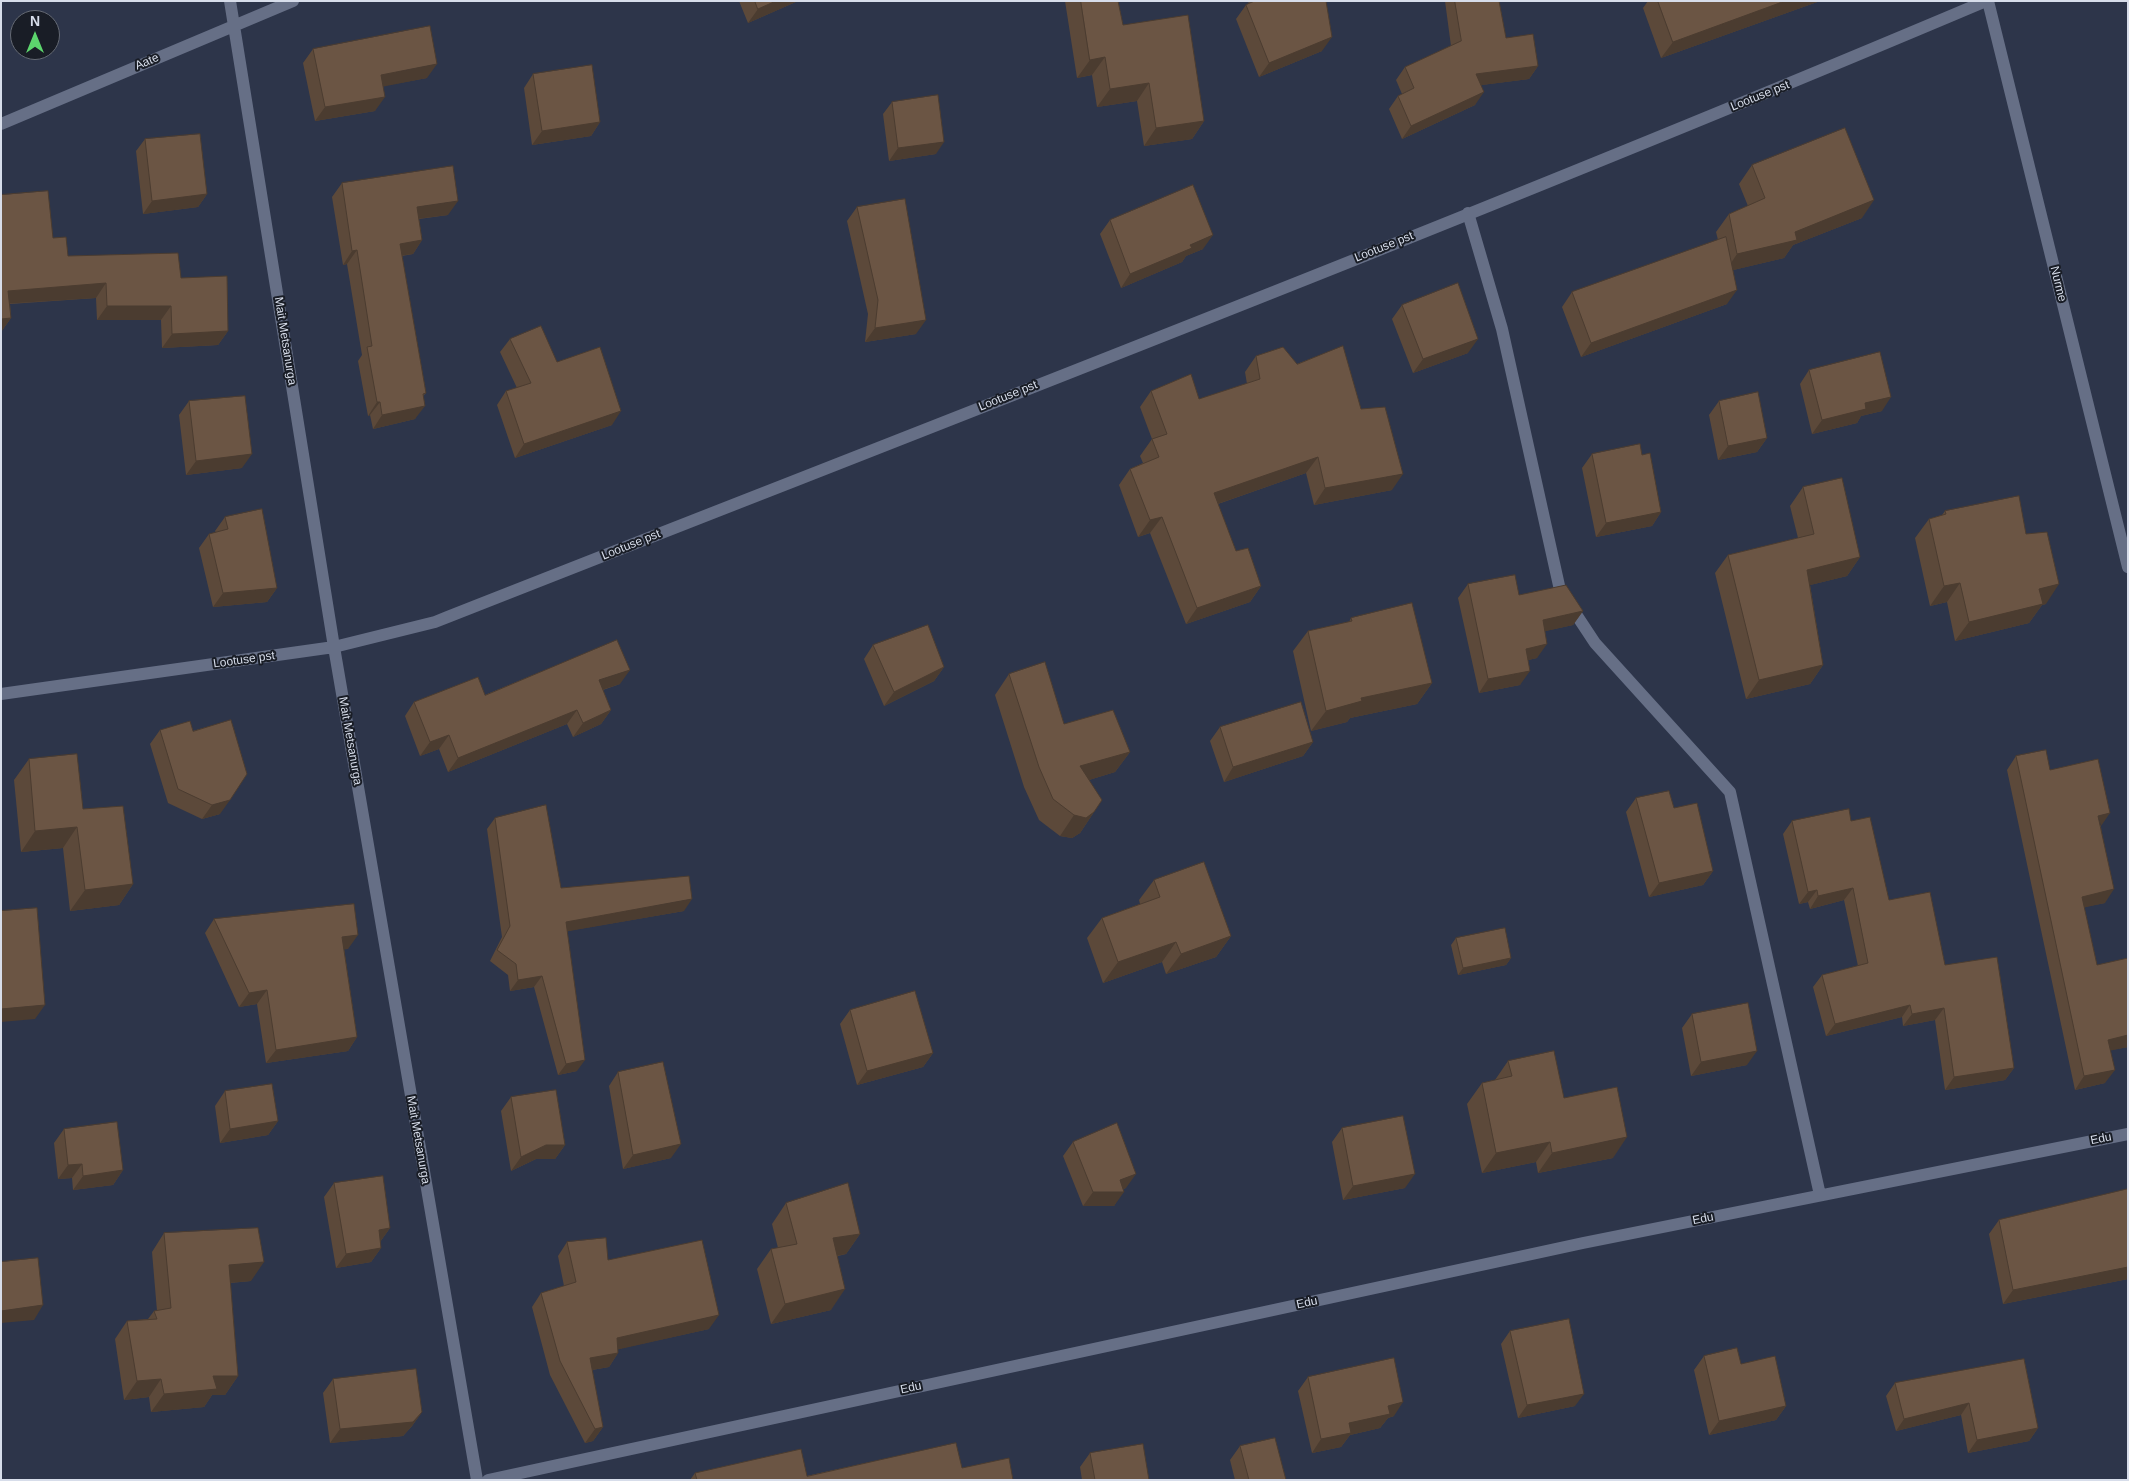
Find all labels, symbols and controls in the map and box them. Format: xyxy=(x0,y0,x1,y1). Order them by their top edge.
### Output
north arrow xyxy=(10,10,60,60)
text: N xyxy=(30,13,40,29)
street label: Aate xyxy=(133,51,161,73)
street label: Lootuse pst xyxy=(1729,78,1791,114)
street label: Lootuse pst xyxy=(1353,229,1415,265)
street label: Nurme xyxy=(2047,265,2069,303)
street label: Mait Metsanurga xyxy=(271,296,299,386)
street label: Lootuse pst xyxy=(977,378,1039,414)
street label: Lootuse pst xyxy=(600,527,662,563)
street label: Lootuse pst xyxy=(212,649,276,671)
street label: Mait Metsanurga xyxy=(335,696,365,786)
street label: Mait Metsanurga xyxy=(403,1095,433,1185)
street label: Edu xyxy=(2089,1130,2113,1148)
street label: Edu xyxy=(1691,1210,1715,1228)
street label: Edu xyxy=(1295,1294,1319,1312)
street label: Edu xyxy=(899,1379,923,1397)

